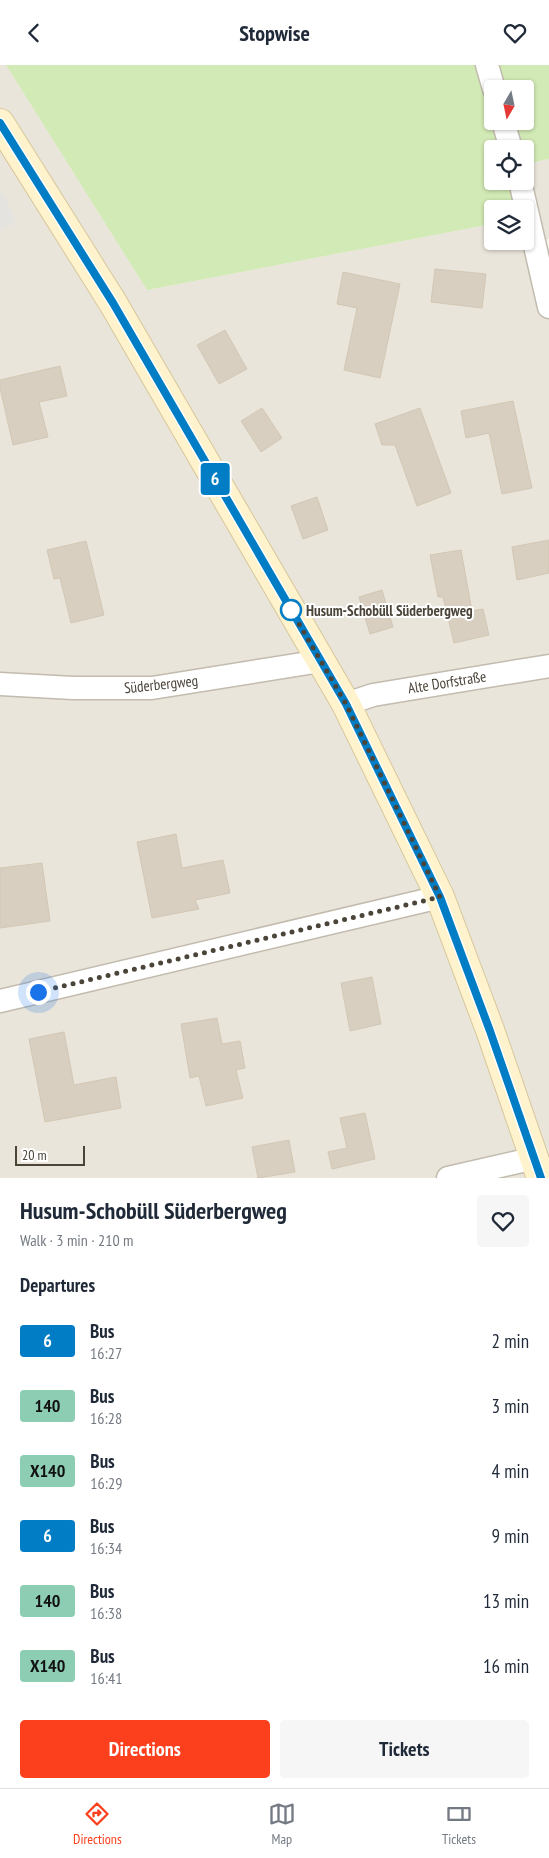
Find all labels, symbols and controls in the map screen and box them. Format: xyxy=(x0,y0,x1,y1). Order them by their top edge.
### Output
icon: back xyxy=(20,19,48,47)
text: Stopwise xyxy=(239,19,310,47)
icon: heart xyxy=(501,19,529,47)
north arrow xyxy=(484,80,534,130)
map controls xyxy=(484,80,534,250)
button: locate xyxy=(484,140,534,190)
button: layers xyxy=(484,200,534,250)
line badge: 6 xyxy=(199,463,231,495)
text: 6 xyxy=(211,467,219,490)
marker: Husum-Schobüll Süderbergweg xyxy=(280,599,302,621)
place label: Husum-Schobüll Süderbergweg xyxy=(306,601,473,620)
street label: Alte Dorfstraße xyxy=(406,666,488,698)
street label: Süderbergweg xyxy=(123,671,199,697)
your location xyxy=(26,980,51,1005)
scale bar xyxy=(15,1143,85,1166)
text: 20 m xyxy=(22,1146,47,1164)
text: Husum-Schobüll Süderbergweg xyxy=(20,1195,287,1226)
button: heart xyxy=(477,1195,529,1247)
text: Walk · 3 min · 210 m xyxy=(20,1230,133,1250)
text: Departures xyxy=(20,1273,95,1297)
text: Bus xyxy=(90,1319,114,1343)
text: 6 xyxy=(43,1329,52,1352)
text: 2 min xyxy=(492,1329,529,1353)
text: 16:27 xyxy=(90,1343,122,1363)
text: Bus xyxy=(90,1384,114,1408)
text: 140 xyxy=(35,1394,60,1417)
text: 3 min xyxy=(492,1394,529,1418)
text: 16:28 xyxy=(90,1408,122,1428)
text: Bus xyxy=(90,1449,115,1473)
text: X140 xyxy=(30,1459,65,1482)
text: 4 min xyxy=(492,1459,529,1483)
text: 16:29 xyxy=(90,1473,122,1493)
text: Bus xyxy=(90,1514,114,1538)
text: 6 xyxy=(43,1524,52,1547)
text: 9 min xyxy=(492,1524,529,1548)
text: 16:34 xyxy=(90,1538,122,1558)
text: Bus xyxy=(90,1579,114,1603)
text: 140 xyxy=(35,1589,60,1612)
text: 13 min xyxy=(483,1589,529,1613)
text: 16:38 xyxy=(90,1603,122,1623)
text: Bus xyxy=(90,1644,115,1668)
text: X140 xyxy=(30,1654,65,1677)
text: 16 min xyxy=(483,1654,529,1678)
text: 16:41 xyxy=(90,1668,122,1688)
button: Directions xyxy=(20,1720,270,1778)
button: Tickets xyxy=(280,1720,529,1778)
tab: Directions xyxy=(73,1800,122,1848)
tab: Map xyxy=(268,1800,296,1848)
tab: Tickets xyxy=(442,1800,476,1848)

